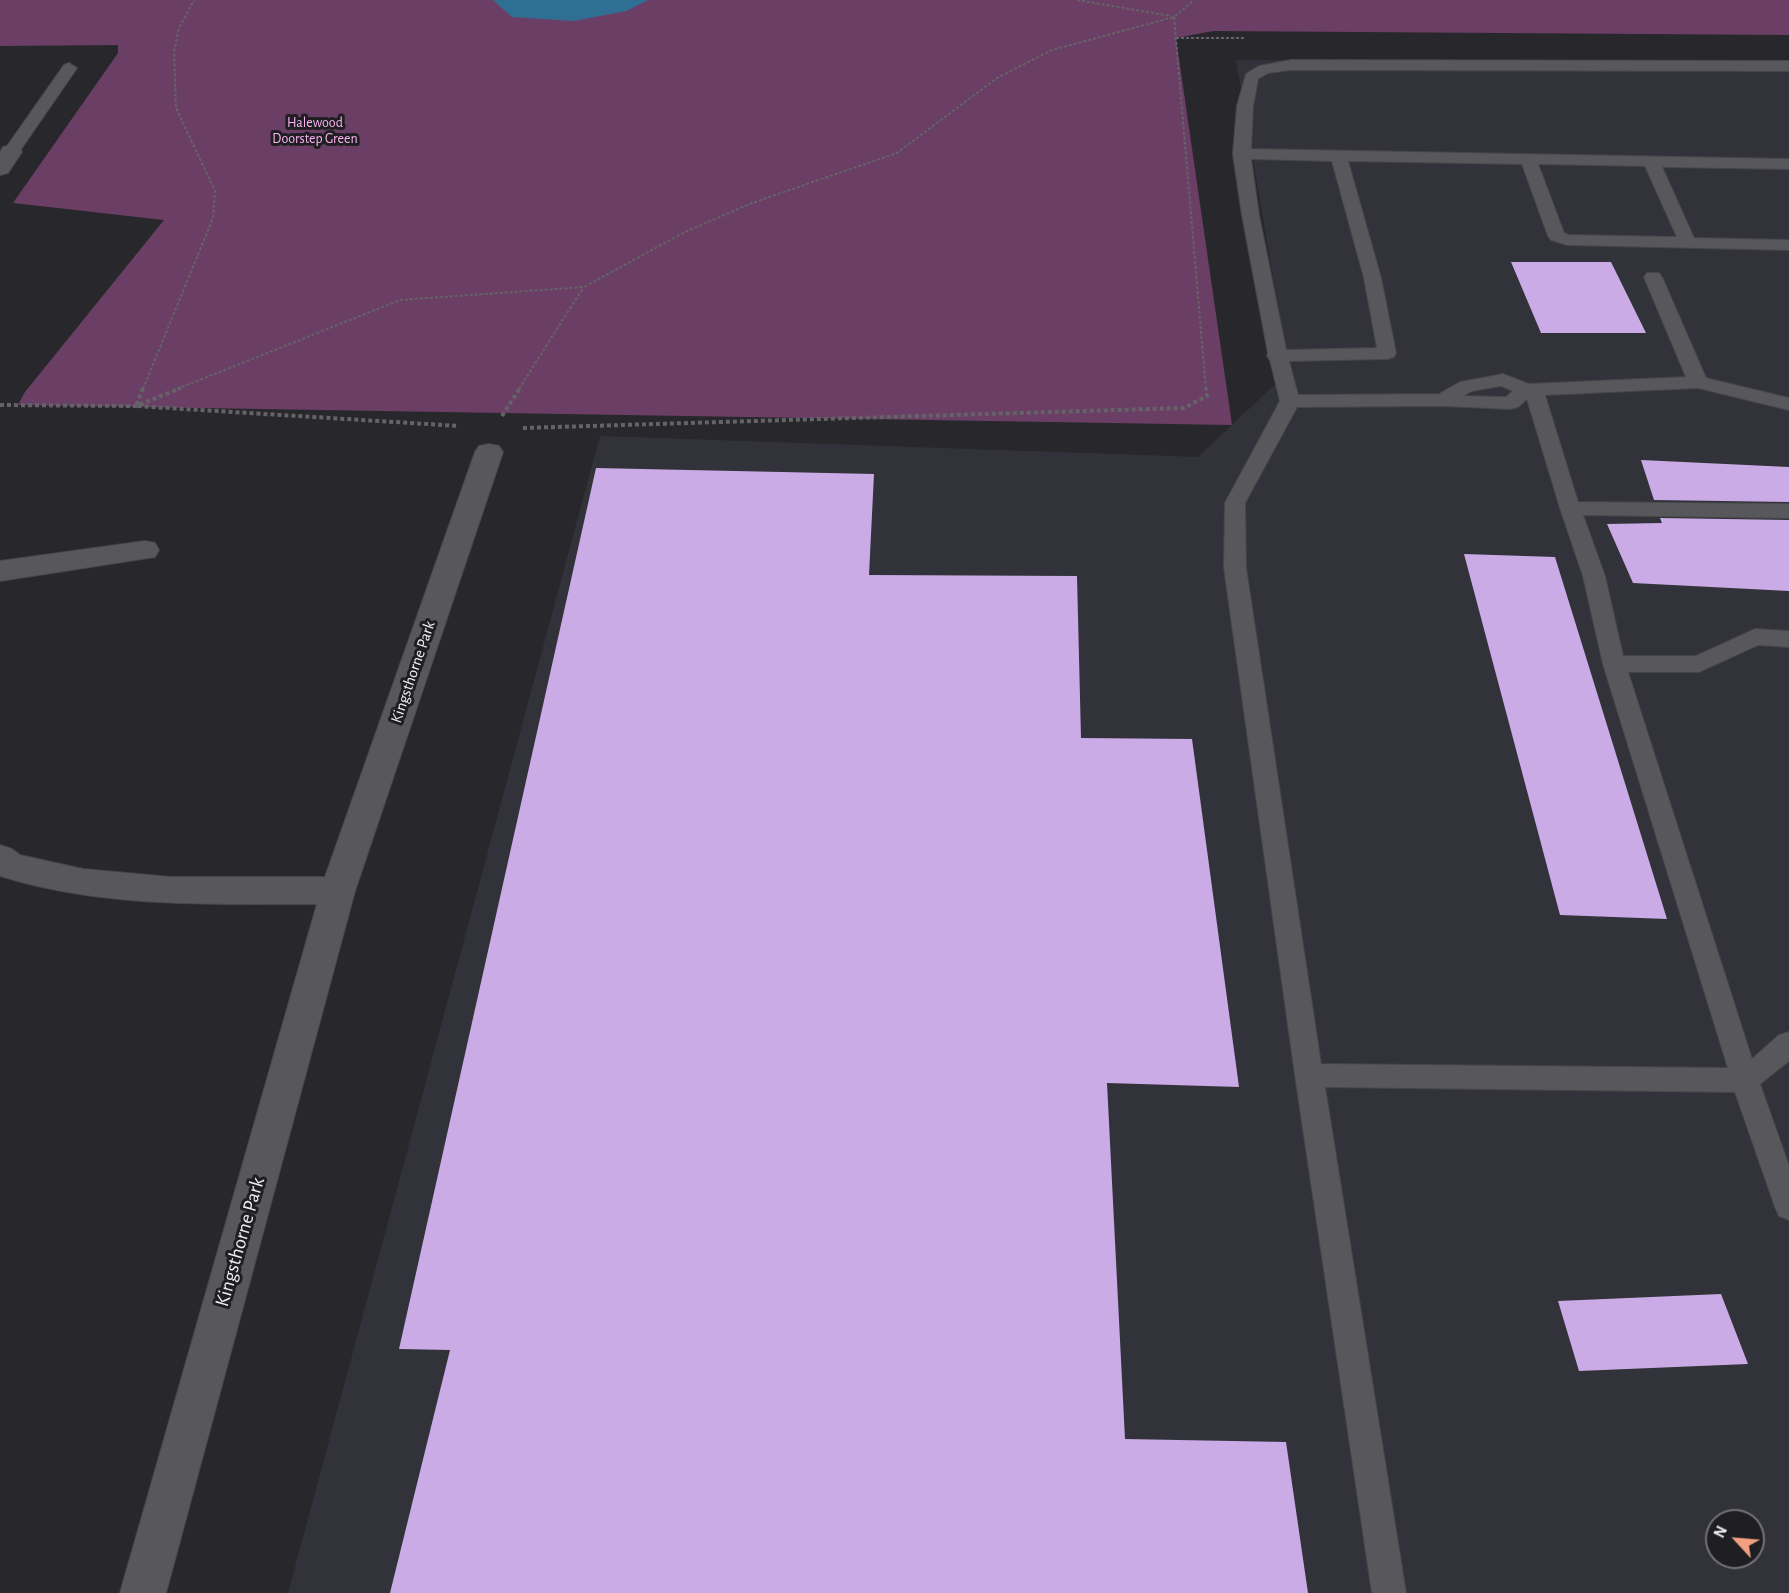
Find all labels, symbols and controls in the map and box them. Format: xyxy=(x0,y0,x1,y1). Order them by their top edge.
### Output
park label: Halewood Doorstep Green xyxy=(272,115,358,148)
street label: Kingsthorne Park xyxy=(387,618,439,726)
street label: Kingsthorne Park xyxy=(210,1175,270,1309)
north arrow xyxy=(1705,1509,1765,1569)
text: N xyxy=(1711,1523,1730,1540)

